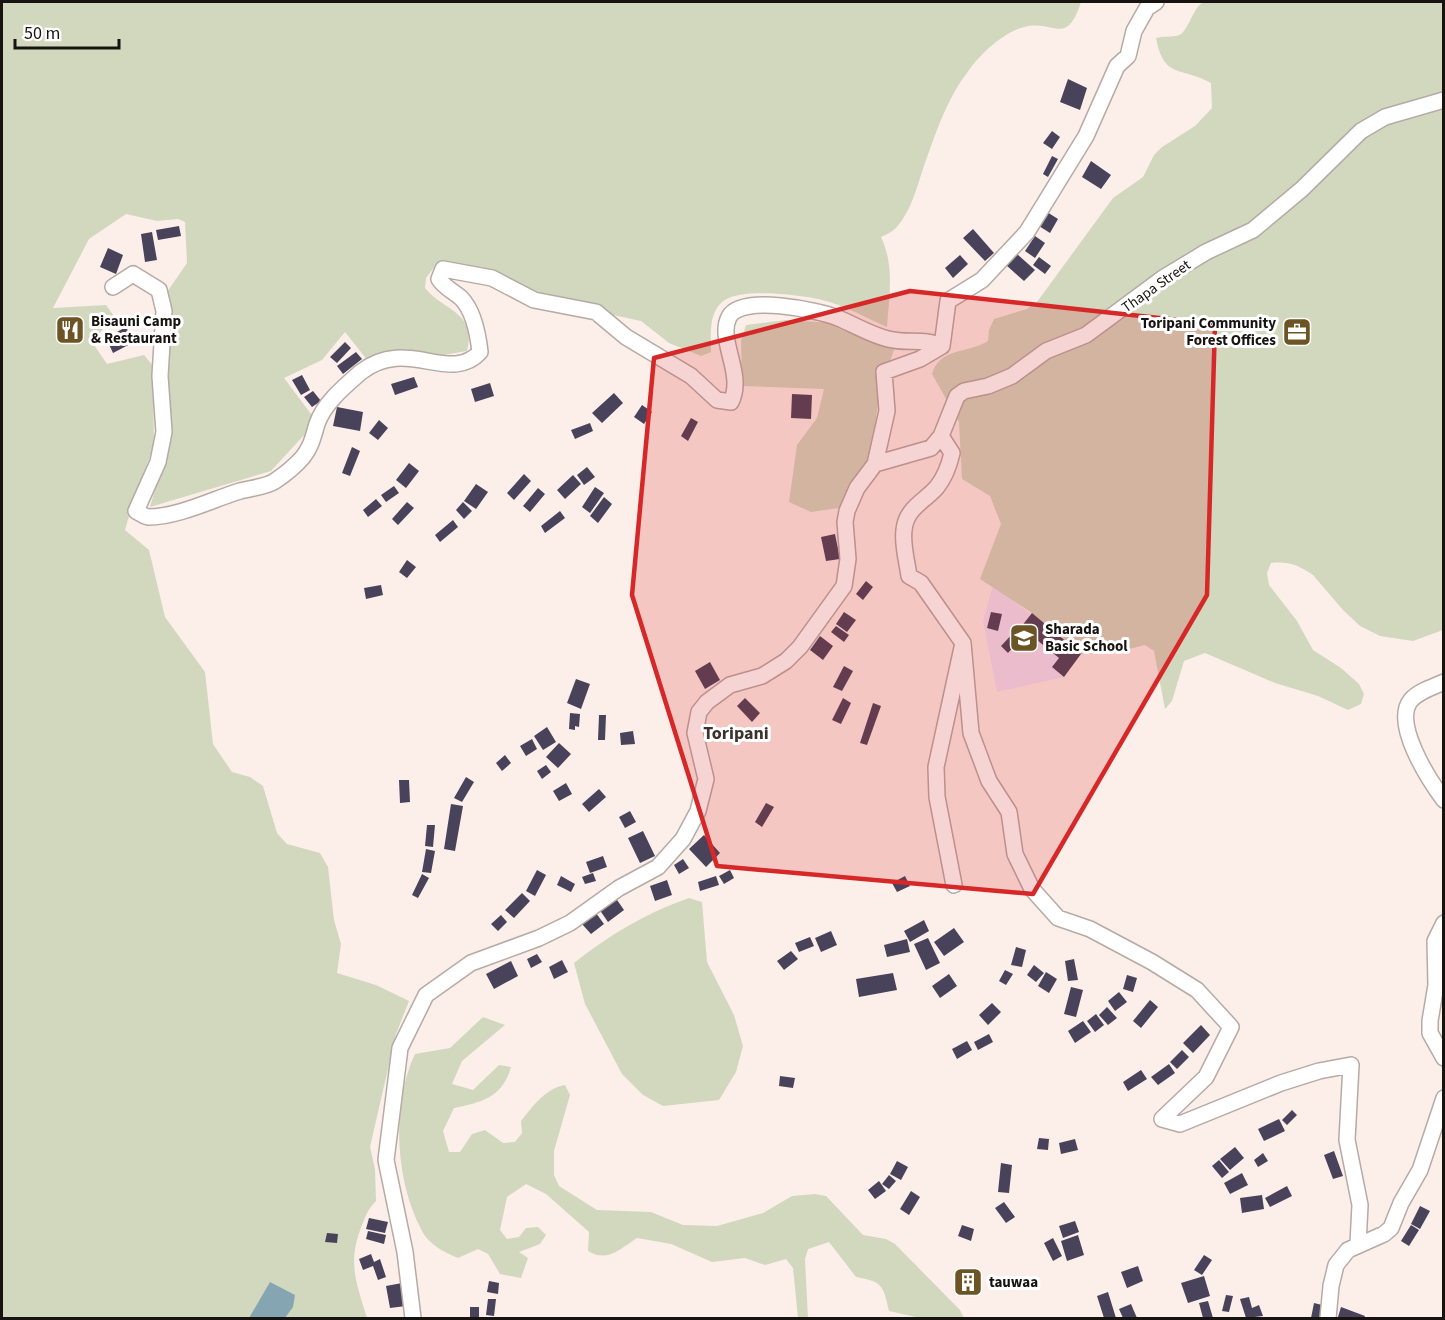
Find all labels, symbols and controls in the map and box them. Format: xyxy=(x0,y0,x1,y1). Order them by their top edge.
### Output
scale bar xyxy=(15,12,118,50)
text: 50 m xyxy=(24,21,60,46)
street label: Thapa Street xyxy=(1117,255,1195,318)
place label: Bisauni Camp & Restaurant xyxy=(91,311,181,349)
place label: Toripani Community Forest Offices xyxy=(1141,313,1276,351)
restaurant icon: Bisauni Camp & Restaurant xyxy=(54,314,86,346)
office icon: Toripani Community Forest Offices xyxy=(1281,316,1313,348)
place label: Sharada Basic School xyxy=(1045,619,1128,657)
school or university icon: Sharada Basic School xyxy=(1008,622,1040,654)
district label: Toripani xyxy=(703,721,769,746)
building icon: tauwaa xyxy=(952,1266,984,1298)
place label: tauwaa xyxy=(989,1272,1038,1293)

